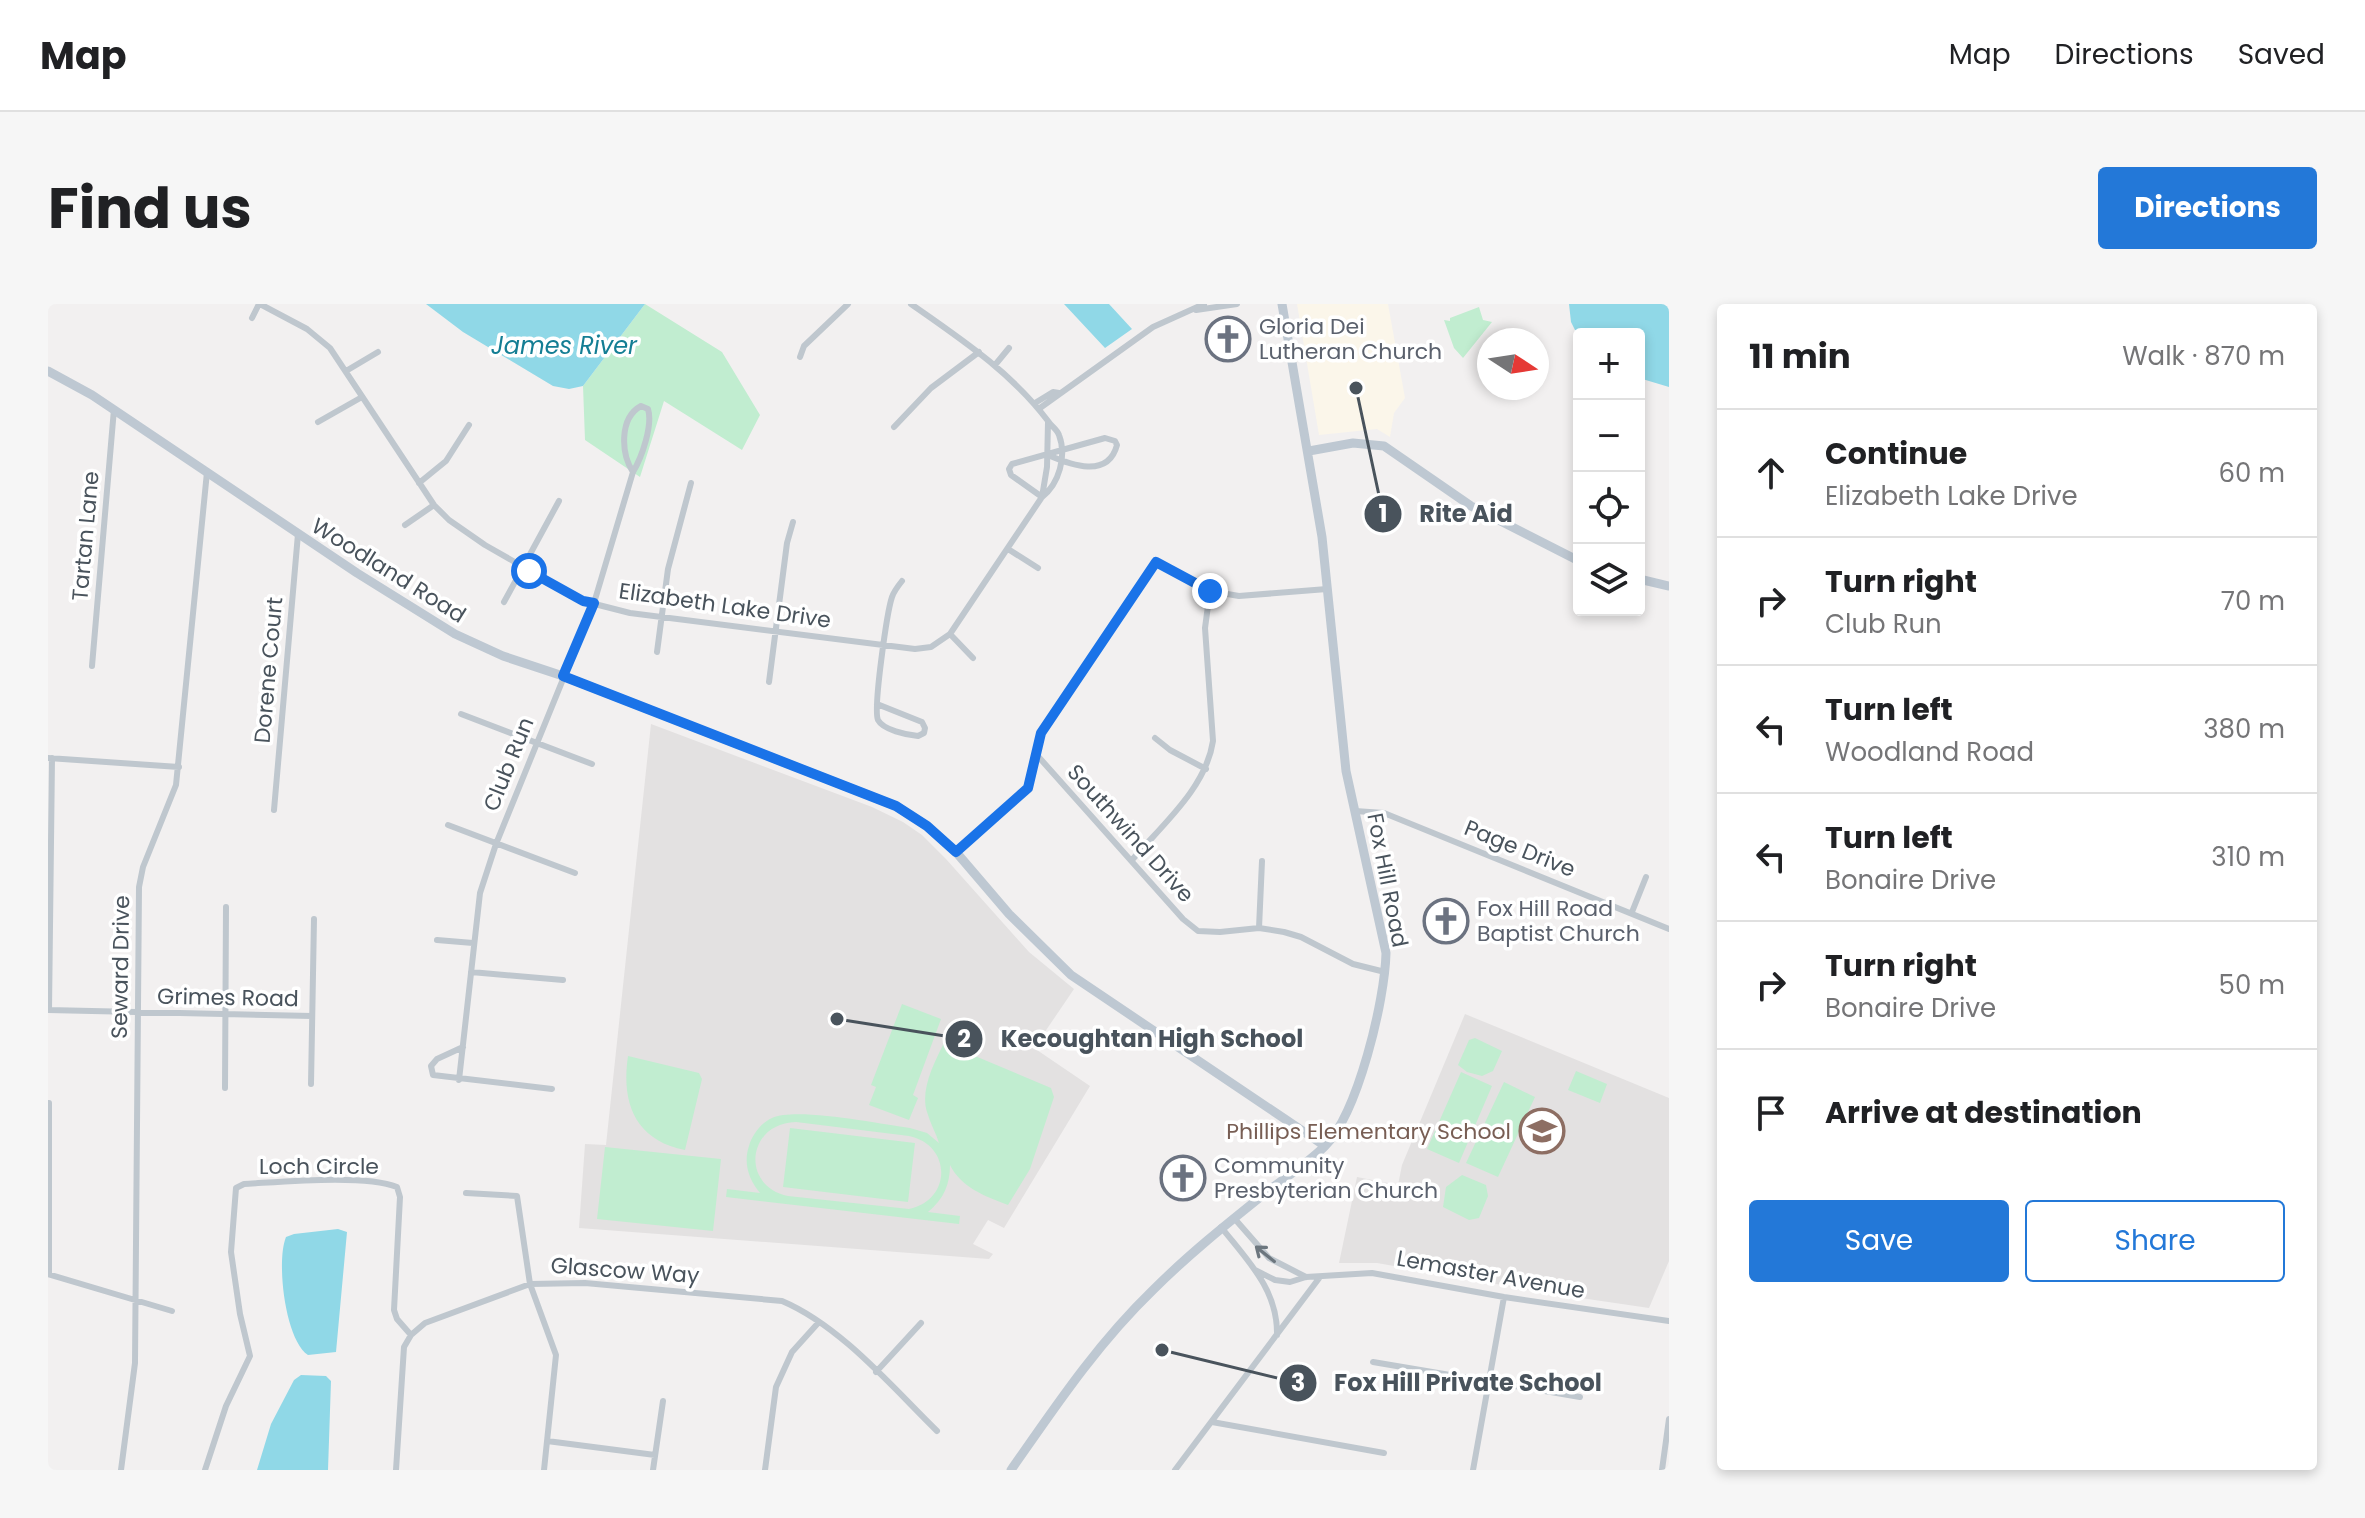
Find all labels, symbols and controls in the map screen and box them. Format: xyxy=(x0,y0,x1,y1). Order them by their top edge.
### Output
text: Map xyxy=(40,29,127,82)
text: Map xyxy=(1949,35,2011,74)
text: Directions xyxy=(2055,35,2194,74)
text: Saved xyxy=(2238,35,2325,74)
button: Directions xyxy=(2098,167,2317,249)
text: Find us xyxy=(48,169,252,248)
place label: Gloria Dei Lutheran Church xyxy=(1259,311,1442,367)
church icon: Gloria Dei Lutheran Church xyxy=(1204,315,1252,363)
north arrow xyxy=(1477,328,1549,400)
map controls xyxy=(1573,328,1645,616)
button: + xyxy=(1573,328,1645,400)
water label: James River xyxy=(491,329,638,362)
text: 11 min xyxy=(1749,332,1851,380)
text: Walk · 870 m xyxy=(2122,338,2285,374)
button: − xyxy=(1573,400,1645,472)
text: Continue xyxy=(1825,432,1967,475)
icon: ahead xyxy=(1749,451,1793,495)
text: 60 m xyxy=(2218,455,2285,491)
street label: Tartan Lane xyxy=(64,470,107,602)
button: locate xyxy=(1573,472,1645,544)
text: Elizabeth Lake Drive xyxy=(1825,478,2078,514)
callout: Rite Aid xyxy=(1363,490,1528,538)
text: 1 xyxy=(1378,497,1388,530)
text: Rite Aid xyxy=(1419,497,1513,530)
street label: Woodland Road xyxy=(306,510,472,630)
button: layers xyxy=(1573,544,1645,616)
route start xyxy=(511,553,547,589)
text: Turn right xyxy=(1825,560,1977,603)
route end xyxy=(1192,573,1228,609)
street label: Elizabeth Lake Drive xyxy=(617,575,833,636)
icon: right xyxy=(1749,579,1793,623)
text: 70 m xyxy=(2221,583,2285,619)
street label: Dorene Court xyxy=(247,596,290,744)
text: Club Run xyxy=(1825,606,1942,642)
text: Turn left xyxy=(1825,688,1953,731)
icon: left xyxy=(1749,707,1793,751)
text: 380 m xyxy=(2203,711,2285,747)
street label: Club Run xyxy=(476,713,541,816)
text: Woodland Road xyxy=(1825,734,2034,770)
street label: Southwind Drive xyxy=(1060,757,1201,909)
street label: Fox Hill Road xyxy=(1359,810,1416,950)
street label: Page Drive xyxy=(1460,812,1580,885)
text: Turn left xyxy=(1825,816,1953,859)
icon: left xyxy=(1749,835,1793,879)
text: 310 m xyxy=(2211,839,2285,875)
text: Bonaire Drive xyxy=(1825,862,1996,898)
place label: Fox Hill Road Baptist Church xyxy=(1477,893,1640,949)
street label: Seward Drive xyxy=(104,895,137,1039)
church icon: Fox Hill Road Baptist Church xyxy=(1422,897,1470,945)
text: Turn right xyxy=(1825,944,1977,987)
icon: right xyxy=(1749,963,1793,1007)
text: 50 m xyxy=(2219,967,2285,1003)
street label: Grimes Road xyxy=(157,981,299,1014)
text: Bonaire Drive xyxy=(1825,990,1996,1026)
callout: Kecoughtan High School xyxy=(944,1015,1319,1063)
text: 2 xyxy=(957,1022,971,1055)
text: Kecoughtan High School xyxy=(1001,1022,1303,1055)
icon: arrive xyxy=(1749,1091,1793,1135)
text: Arrive at destination xyxy=(1825,1091,2142,1134)
school or university icon: Phillips Elementary School xyxy=(1518,1107,1566,1155)
place label: Phillips Elementary School xyxy=(1226,1116,1511,1147)
place label: Community Presbyterian Church xyxy=(1214,1150,1438,1206)
street label: Loch Circle xyxy=(259,1151,379,1182)
church icon: Community Presbyterian Church xyxy=(1159,1154,1207,1202)
button: Save xyxy=(1749,1200,2009,1282)
button: Share xyxy=(2025,1200,2285,1282)
street label: Lemaster Avenue xyxy=(1394,1243,1587,1306)
one-way arrow xyxy=(1255,1245,1276,1262)
street label: Glascow Way xyxy=(550,1250,701,1291)
callout: Fox Hill Private School xyxy=(1278,1359,1618,1407)
text: 3 xyxy=(1291,1366,1305,1399)
text: Fox Hill Private School xyxy=(1334,1366,1602,1399)

